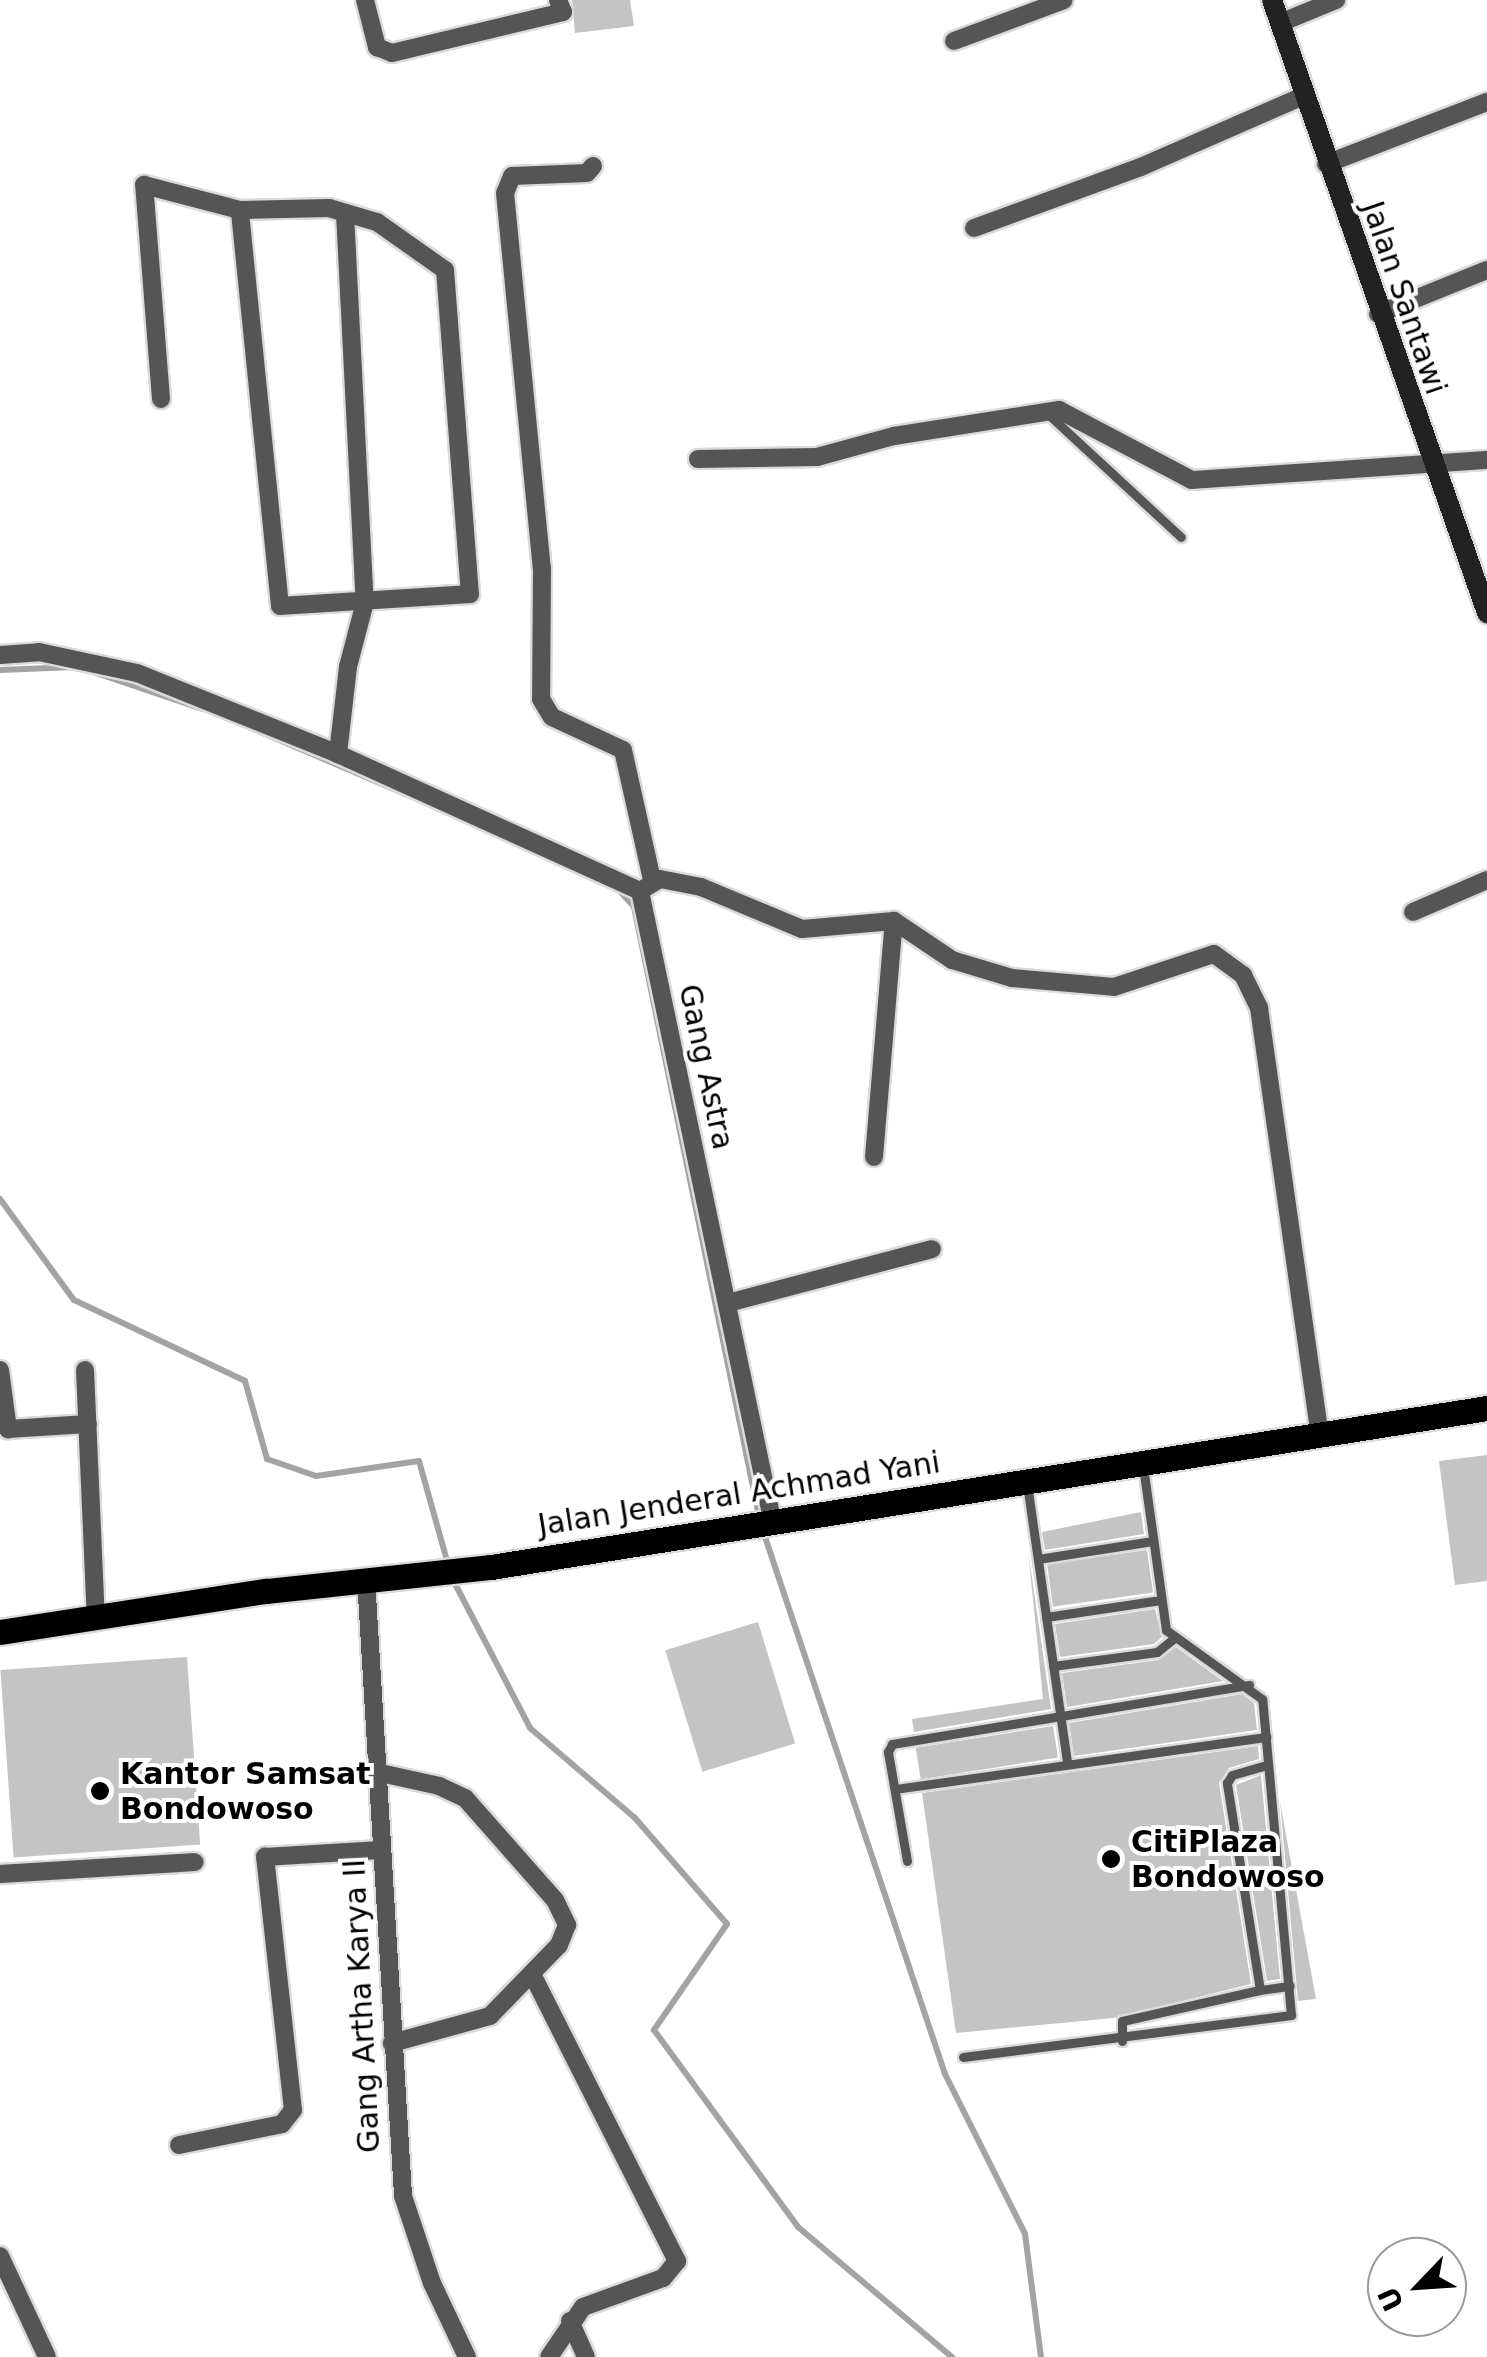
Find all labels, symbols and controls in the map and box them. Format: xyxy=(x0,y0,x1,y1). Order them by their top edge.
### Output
street label: Jalan Santawi xyxy=(1354,197,1454,399)
street label: Gang Astra xyxy=(671,981,741,1153)
street label: Jalan Jenderal Achmad Yani xyxy=(535,1444,943,1544)
place label: Kantor Samsat Bondowoso xyxy=(120,1756,371,1826)
marker: Kantor Samsat Bondowoso xyxy=(89,1780,111,1802)
place label: CitiPlaza Bondowoso xyxy=(1131,1824,1325,1894)
marker: CitiPlaza Bondowoso xyxy=(1100,1848,1122,1870)
street label: Gang Artha Karya II xyxy=(336,1858,388,2154)
north arrow xyxy=(1367,2237,1467,2337)
text: U xyxy=(1371,2282,1411,2316)

